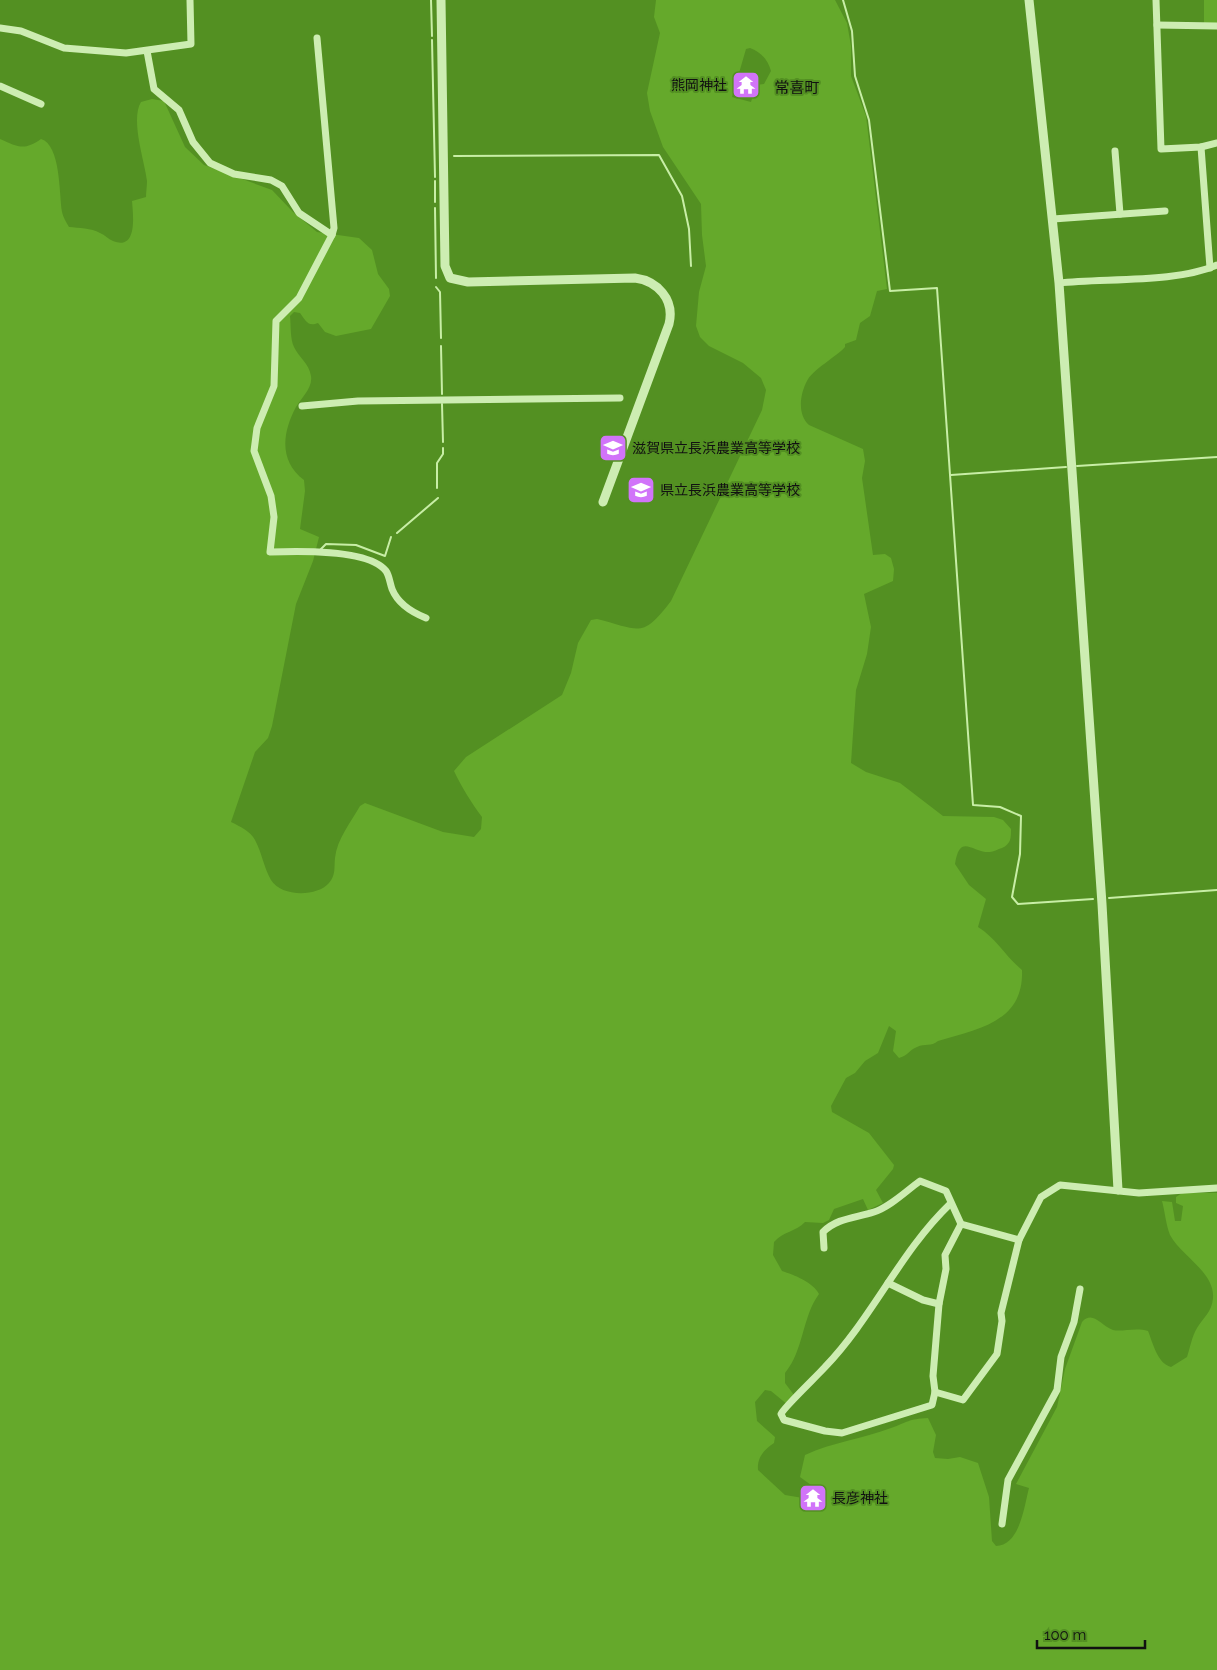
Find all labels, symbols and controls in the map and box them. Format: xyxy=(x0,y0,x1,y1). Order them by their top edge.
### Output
temple icon: 熊岡神社 xyxy=(731,70,761,100)
place label: 熊岡神社 xyxy=(671,77,727,93)
district label: 常喜町 xyxy=(774,79,820,97)
school or university icon: 滋賀県立長浜農業高等学校 xyxy=(598,433,628,463)
place label: 滋賀県立長浜農業高等学校 xyxy=(632,440,800,456)
school or university icon: 県立長浜農業高等学校 xyxy=(626,475,656,505)
place label: 県立長浜農業高等学校 xyxy=(660,482,800,498)
temple icon: 長彦神社 xyxy=(798,1483,828,1513)
place label: 長彦神社 xyxy=(832,1490,888,1506)
scale bar xyxy=(1037,1618,1144,1650)
text: 100 m xyxy=(1044,1626,1086,1644)

